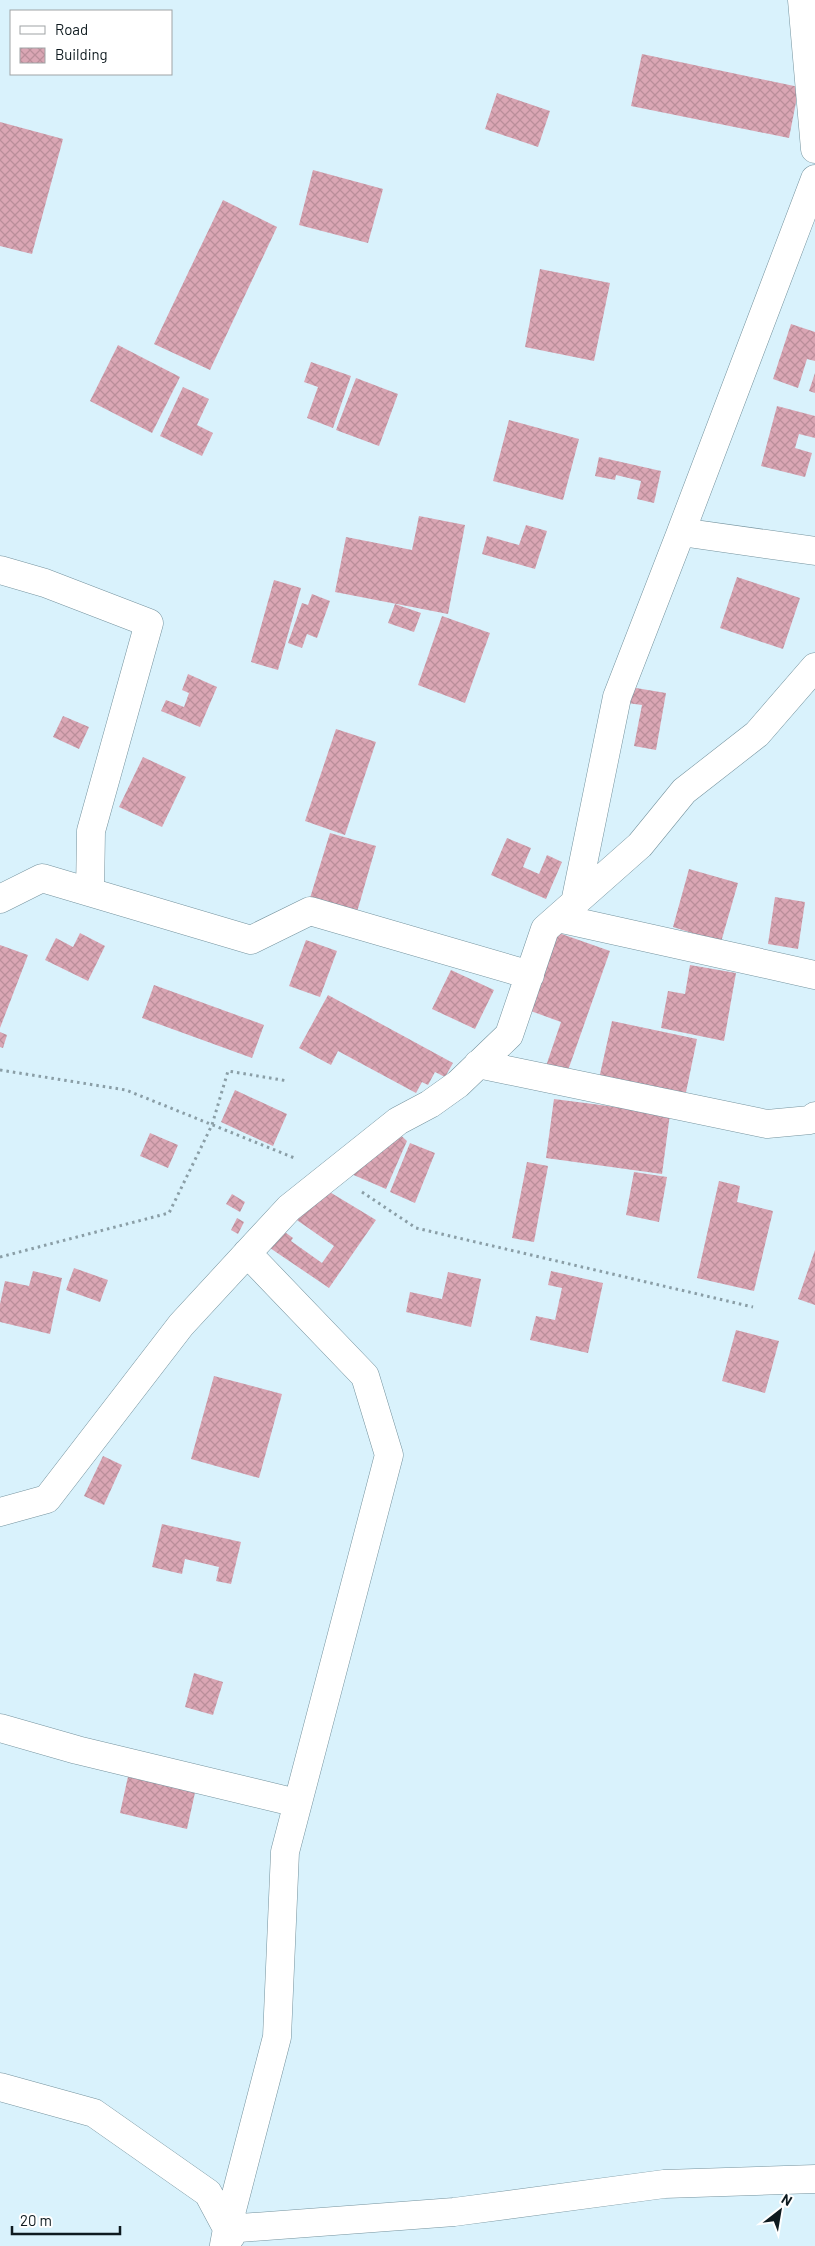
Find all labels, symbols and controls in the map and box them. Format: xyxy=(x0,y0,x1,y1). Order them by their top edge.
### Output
legend xyxy=(10,10,172,75)
text: Road xyxy=(55,20,88,38)
text: Building xyxy=(55,45,108,63)
north arrow xyxy=(755,2186,805,2236)
text: N xyxy=(779,2190,795,2209)
scale bar xyxy=(12,2204,120,2236)
text: 20 m xyxy=(20,2211,52,2229)

